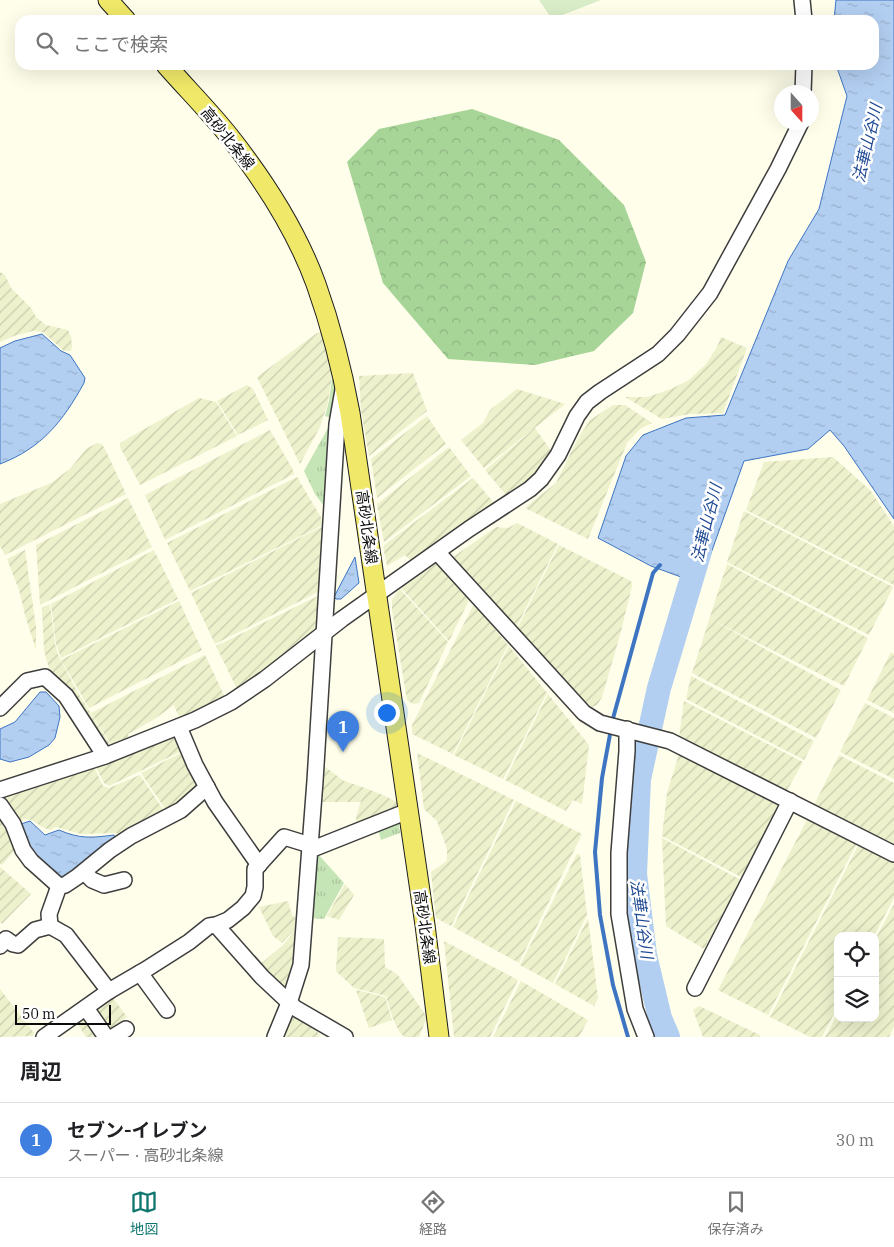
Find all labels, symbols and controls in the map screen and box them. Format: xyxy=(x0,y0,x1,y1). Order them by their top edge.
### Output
search box xyxy=(15,15,879,70)
icon: search xyxy=(33,29,61,57)
text: ここで検索 xyxy=(73,32,168,56)
north arrow xyxy=(774,85,819,130)
water label: 法華山谷川 xyxy=(848,100,886,184)
street label: 高砂北条線 xyxy=(197,103,259,173)
water label: 法華山谷川 xyxy=(687,480,726,564)
street label: 高砂北条線 xyxy=(352,489,382,565)
your location xyxy=(374,700,400,726)
pin: 1 xyxy=(327,711,359,752)
water label: 法華山谷川 xyxy=(627,878,658,962)
street label: 高砂北条線 xyxy=(410,889,440,965)
map controls xyxy=(834,932,879,1022)
button: locate xyxy=(834,932,879,977)
button: layers xyxy=(834,977,879,1022)
scale bar xyxy=(15,1002,111,1025)
text: 50 m xyxy=(22,1005,55,1023)
text: 周辺 xyxy=(20,1057,62,1085)
text: セブン-イレブン xyxy=(67,1118,208,1142)
text: 1 xyxy=(31,1130,41,1150)
text: 30 m xyxy=(836,1130,874,1150)
text: スーパー · 高砂北条線 xyxy=(67,1145,223,1165)
tab: 地図 xyxy=(130,1188,158,1238)
tab: 経路 xyxy=(419,1188,447,1238)
tab: 保存済み xyxy=(708,1188,764,1238)

